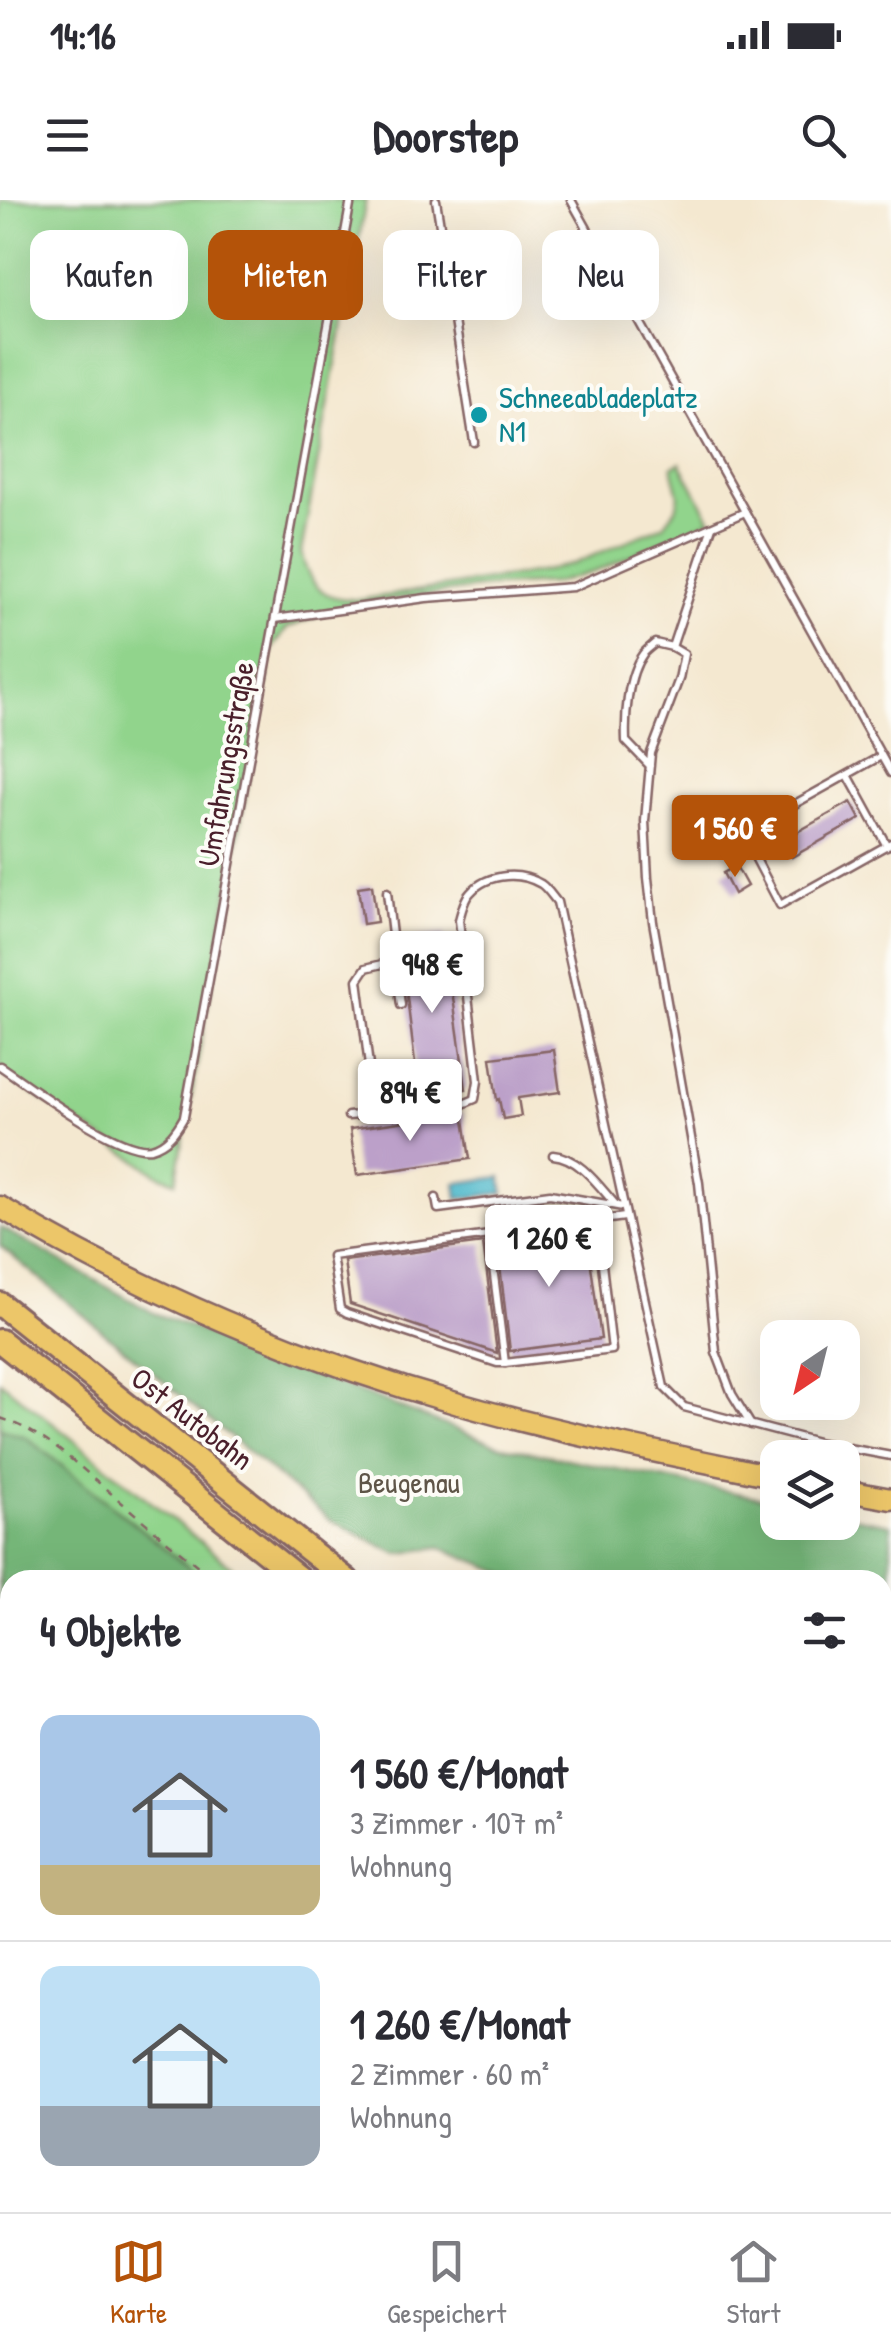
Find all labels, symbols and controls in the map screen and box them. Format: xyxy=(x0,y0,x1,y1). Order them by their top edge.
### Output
text: 14:16 xyxy=(50,9,116,61)
text: Doorstep xyxy=(373,105,518,166)
icon: menu xyxy=(40,108,95,163)
icon: search xyxy=(796,108,851,163)
chip: Kaufen xyxy=(30,230,188,320)
chip: Mieten xyxy=(208,230,363,320)
chip: Filter xyxy=(383,230,522,320)
chip: Neu xyxy=(542,230,659,320)
place label: Schneeabladeplatz N1 xyxy=(499,377,698,451)
marker: Schneeabladeplatz N1 xyxy=(468,404,490,426)
street label: Umfahrungsstraße xyxy=(187,658,263,869)
pin: 1 560 € xyxy=(643,795,827,880)
text: 1 560 € xyxy=(694,806,776,849)
pin: 948 € xyxy=(362,931,502,1016)
text: 948 € xyxy=(402,942,462,985)
pin: 894 € xyxy=(340,1059,480,1144)
text: 894 € xyxy=(380,1070,440,1113)
pin: 1 260 € xyxy=(457,1205,641,1290)
text: 1 260 € xyxy=(507,1216,591,1259)
north arrow xyxy=(760,1320,860,1420)
map controls xyxy=(760,1320,860,1540)
street label: Ost Autobahn xyxy=(123,1358,262,1479)
button: layers xyxy=(760,1440,860,1540)
park label: Beugenau xyxy=(358,1462,460,1502)
text: 4 Objekte xyxy=(40,1602,181,1659)
icon: filters xyxy=(797,1603,852,1658)
text: 1 560 €/Monat xyxy=(350,1744,568,1801)
icon: home xyxy=(120,1755,240,1875)
text: 3 Zimmer · 107 m² xyxy=(350,1801,563,1844)
text: Wohnung xyxy=(350,1844,452,1887)
text: 1 260 €/Monat xyxy=(350,1995,570,2052)
icon: home xyxy=(120,2006,240,2126)
text: 2 Zimmer · 60 m² xyxy=(350,2052,549,2095)
text: Wohnung xyxy=(350,2095,452,2138)
tab: Karte xyxy=(110,2234,167,2332)
tab: Gespeichert xyxy=(387,2234,506,2332)
tab: Start xyxy=(726,2234,781,2332)

